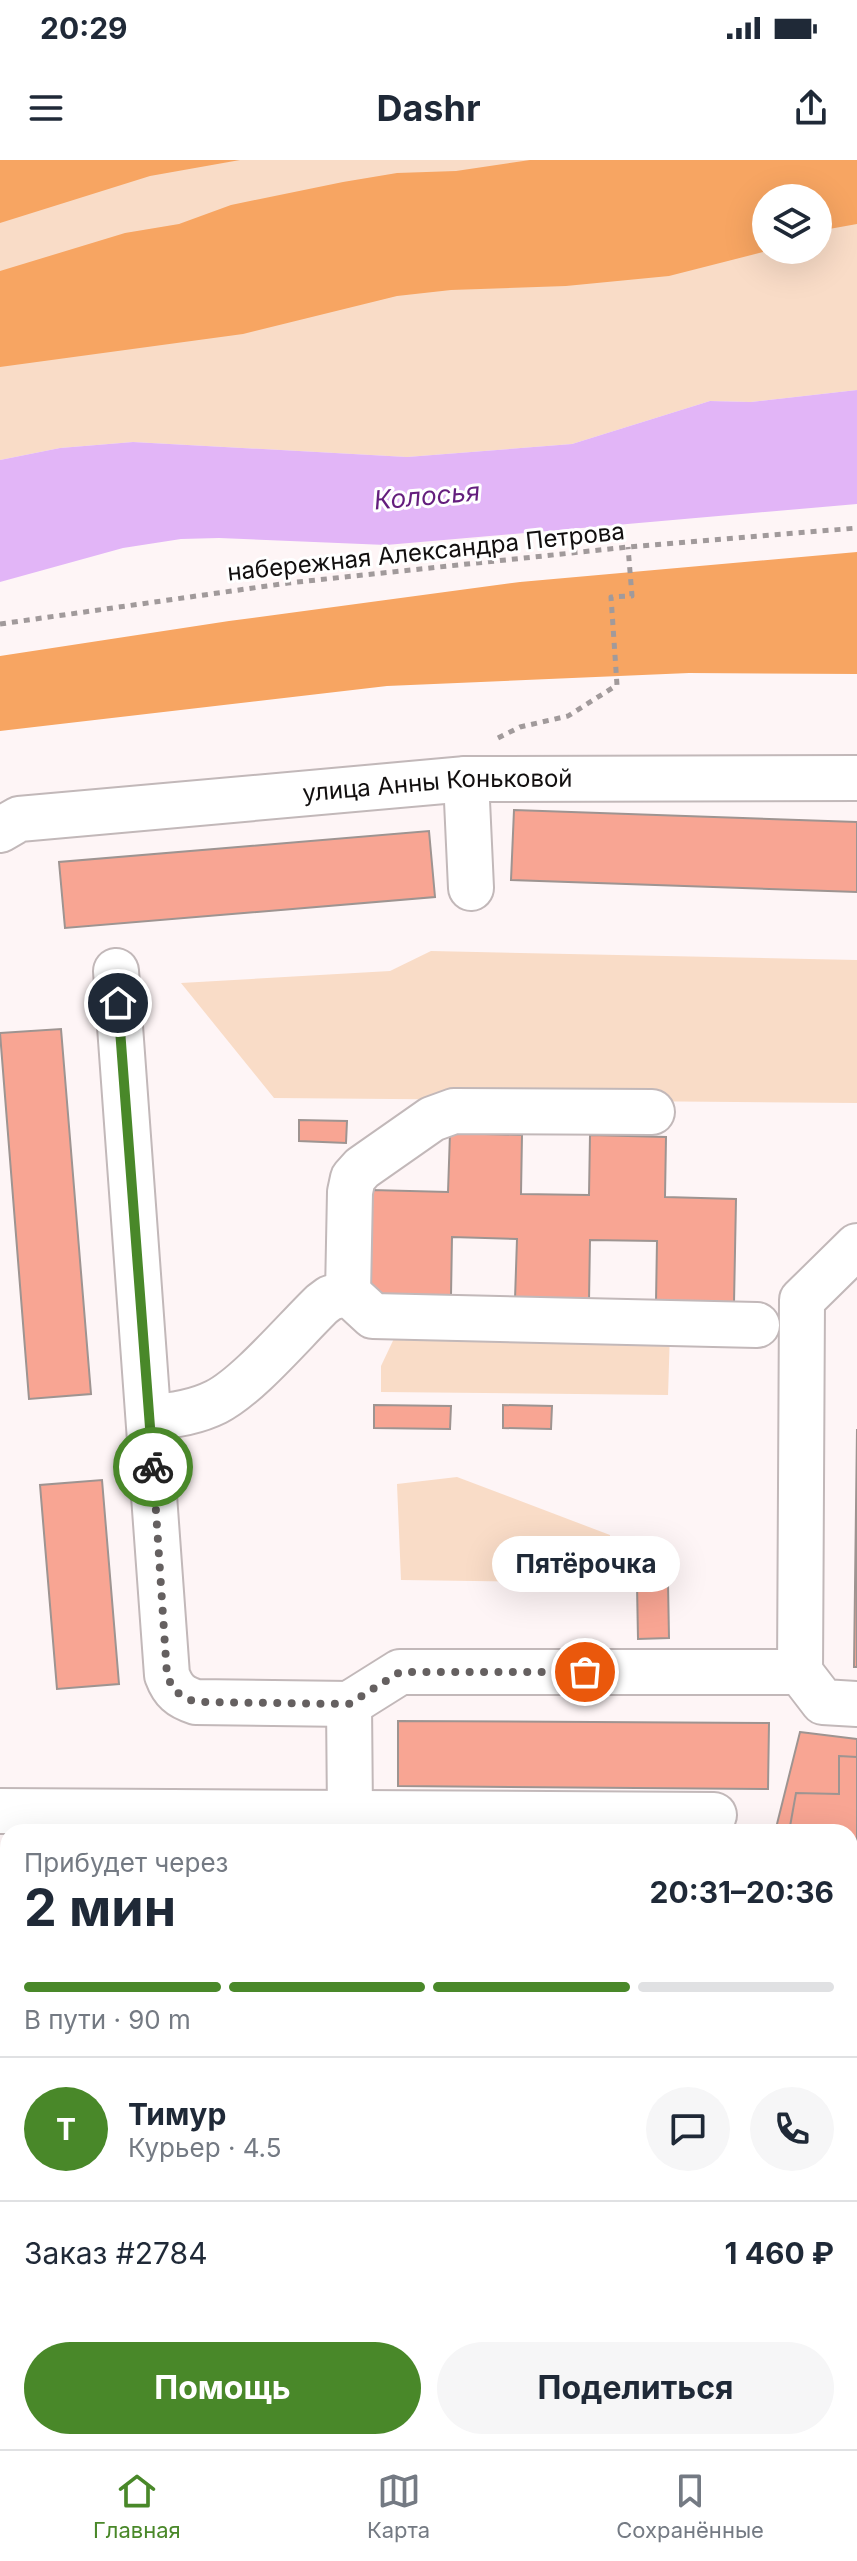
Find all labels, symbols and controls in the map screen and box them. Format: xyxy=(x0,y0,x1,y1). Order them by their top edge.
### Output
text: 20:29 xyxy=(40,10,128,46)
icon: menu xyxy=(24,86,68,130)
text: Dashr xyxy=(376,86,481,130)
icon: share xyxy=(789,86,833,130)
map controls xyxy=(752,184,832,264)
button: layers xyxy=(752,184,832,264)
water label: Колосья xyxy=(373,475,481,516)
street label: набережная Александра Петрова xyxy=(226,516,626,587)
street label: улица Анны Коньковой xyxy=(301,764,573,808)
pin xyxy=(84,969,152,1037)
icon: home xyxy=(96,981,140,1025)
courier xyxy=(113,1427,193,1507)
icon: bike xyxy=(131,1445,175,1489)
callout: Пятёрочка xyxy=(491,1536,679,1592)
text: Пятёрочка xyxy=(515,1548,657,1579)
pin xyxy=(551,1638,619,1706)
icon: bag xyxy=(563,1650,607,1694)
text: Прибудет через xyxy=(24,1847,228,1878)
text: 20:31–20:36 xyxy=(650,1874,834,1910)
text: 2 мин xyxy=(24,1876,176,1939)
text: В пути · 90 m xyxy=(24,2004,191,2035)
button: chat xyxy=(646,2087,730,2171)
button: phone xyxy=(750,2087,834,2171)
text: Тимур xyxy=(128,2096,226,2132)
text: Т xyxy=(56,2111,76,2147)
text: Курьер · 4.5 xyxy=(128,2132,282,2163)
text: Заказ #2784 xyxy=(24,2235,208,2271)
text: 1 460 ₽ xyxy=(725,2235,834,2271)
button: Помощь xyxy=(24,2342,421,2434)
button: Поделиться xyxy=(437,2342,834,2434)
tab: Главная xyxy=(93,2469,181,2543)
tab: Карта xyxy=(367,2469,430,2543)
tab: Сохранённые xyxy=(616,2469,764,2543)

